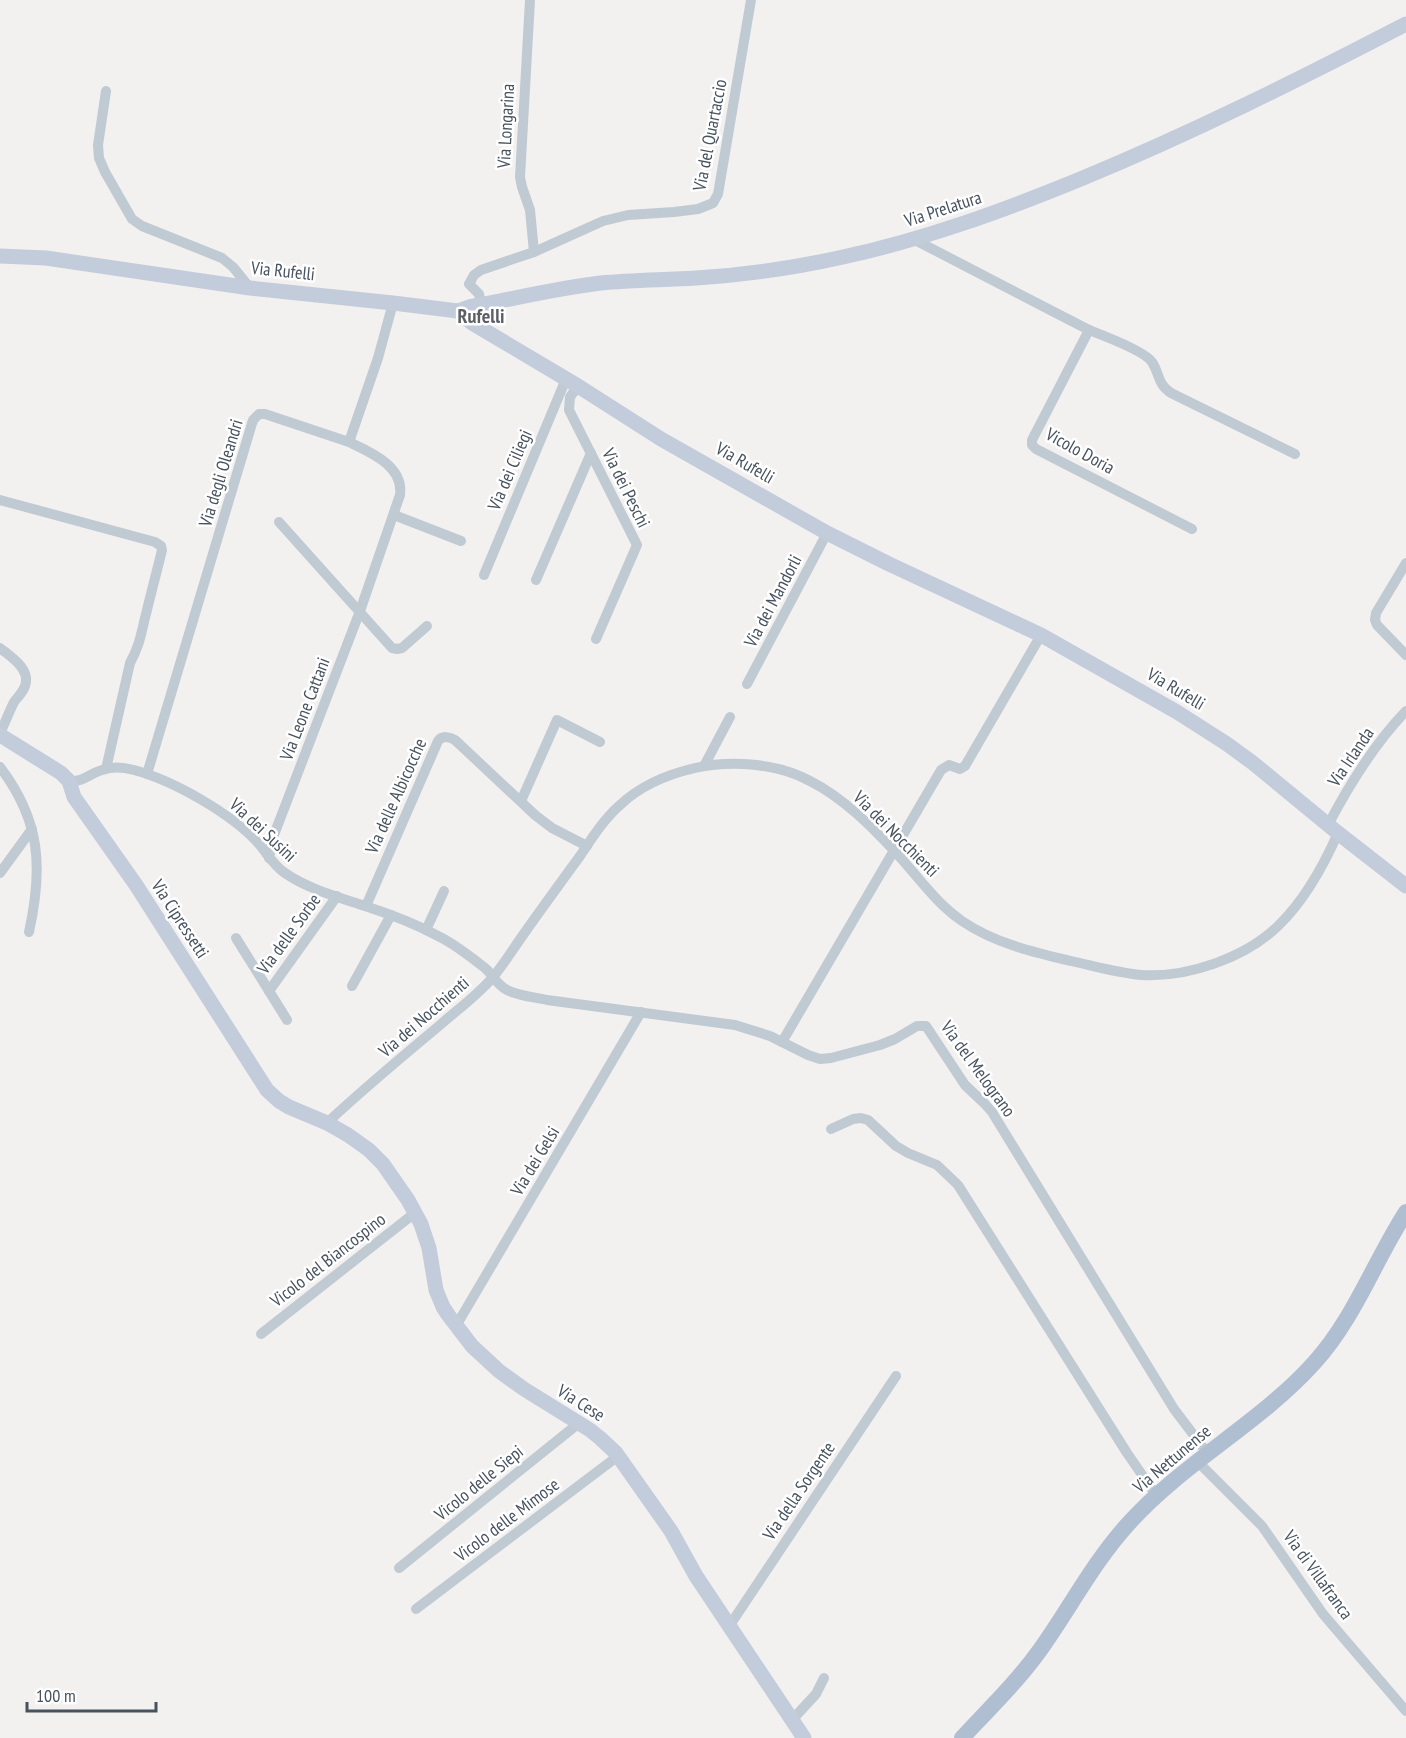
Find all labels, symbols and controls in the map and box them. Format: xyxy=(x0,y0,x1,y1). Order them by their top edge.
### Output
street label: Via del Quartaccio xyxy=(687,77,732,194)
street label: Via Longarina xyxy=(492,83,519,170)
street label: Via Prelatura xyxy=(901,185,984,232)
street label: Via Rufelli xyxy=(249,256,316,285)
district label: Rufelli xyxy=(457,303,505,329)
street label: Via degli Oleandri xyxy=(193,416,248,530)
street label: Vicolo Doria xyxy=(1041,422,1119,479)
street label: Via dei Ciliegi xyxy=(482,426,537,515)
street label: Via Rufelli xyxy=(711,436,779,489)
street label: Via dei Peschi xyxy=(597,443,656,531)
street label: Via dei Mandorli xyxy=(738,551,807,652)
street label: Via Leone Cattani xyxy=(274,654,335,764)
street label: Via Rufelli xyxy=(1142,662,1210,715)
street label: Via Irlanda xyxy=(1322,723,1379,792)
street label: Via delle Albicocche xyxy=(359,735,431,858)
street label: Via dei Nocchienti xyxy=(848,785,944,881)
street label: Via dei Susini xyxy=(224,792,302,867)
street label: Via Cipressetti xyxy=(146,874,214,962)
street label: Via delle Sorbe xyxy=(251,889,325,979)
street label: Via dei Nocchienti xyxy=(373,971,474,1063)
street label: Via del Melograno xyxy=(935,1015,1021,1121)
street label: Via dei Gelsi xyxy=(504,1122,564,1200)
street label: Vicolo del Biancospino xyxy=(265,1207,390,1312)
street label: Via Cese xyxy=(552,1379,609,1426)
street label: Via Nettunense xyxy=(1127,1419,1215,1499)
street label: Via della Sorgente xyxy=(757,1437,840,1545)
street label: Vicolo delle Siepi xyxy=(429,1440,528,1526)
street label: Vicolo delle Mimose xyxy=(449,1473,564,1567)
street label: Via di Villafranca xyxy=(1278,1525,1358,1624)
scale bar xyxy=(27,1675,156,1713)
text: 100 m xyxy=(36,1684,76,1707)

